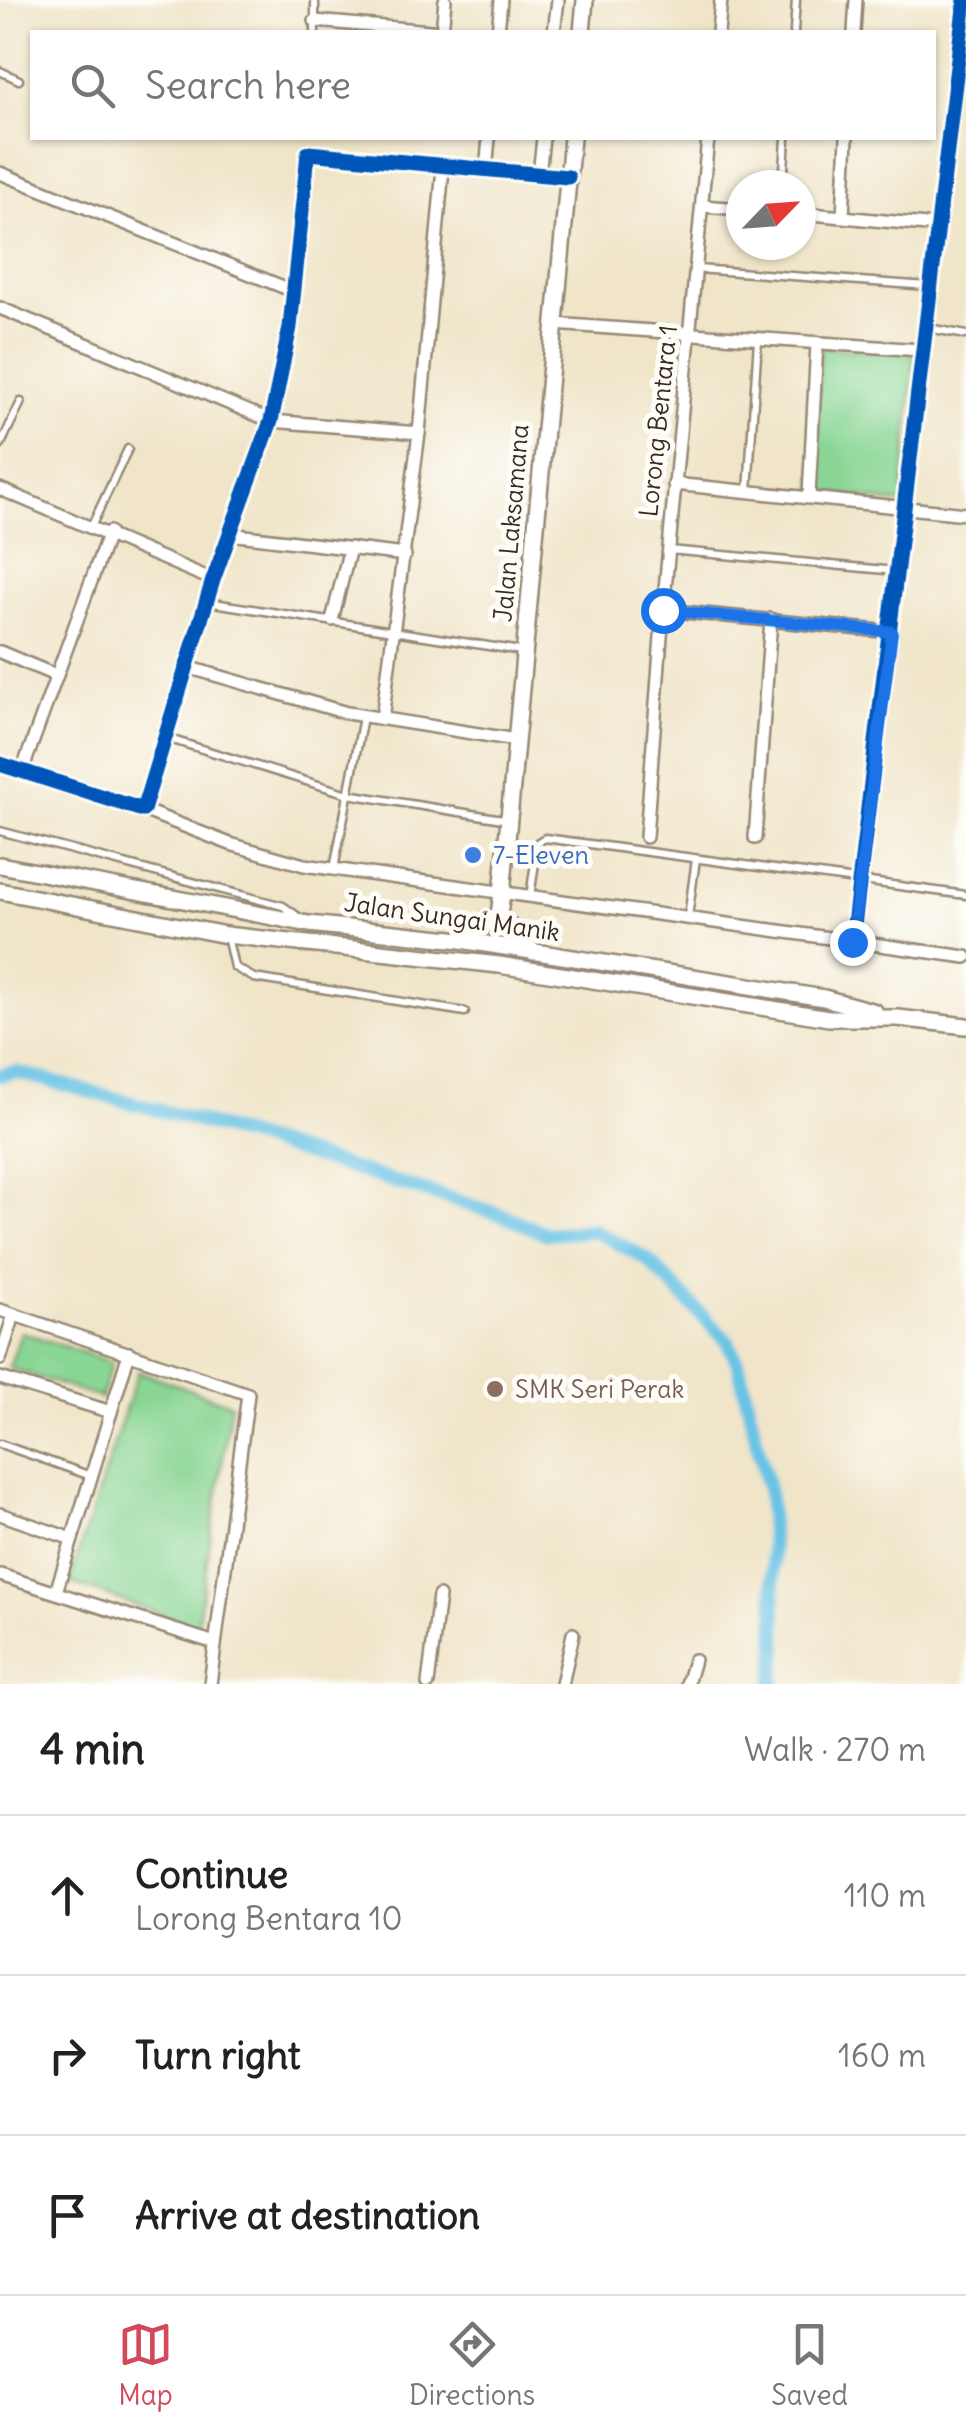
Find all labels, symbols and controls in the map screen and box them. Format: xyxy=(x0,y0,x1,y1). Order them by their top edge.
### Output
search box xyxy=(30,30,936,140)
icon: search xyxy=(65,58,120,113)
text: Search here xyxy=(145,62,351,109)
north arrow xyxy=(726,170,816,260)
street label: Lorong Bentara 1 xyxy=(632,324,684,518)
street label: Jalan Laksamana xyxy=(486,423,536,623)
route start xyxy=(641,588,687,634)
place label: 7-Eleven xyxy=(493,839,589,871)
marker: 7-Eleven xyxy=(462,844,484,866)
street label: Jalan Sungai Manik xyxy=(342,886,562,948)
route end xyxy=(830,920,876,966)
place label: SMK Seri Perak xyxy=(515,1373,684,1405)
marker: SMK Seri Perak xyxy=(484,1378,506,1400)
text: 4 min xyxy=(40,1723,145,1775)
text: Walk · 270 m xyxy=(744,1729,926,1770)
text: Continue xyxy=(135,1851,288,1898)
icon: ahead xyxy=(40,1868,95,1923)
text: 110 m xyxy=(844,1875,926,1916)
text: Lorong Bentara 10 xyxy=(135,1898,403,1939)
icon: right xyxy=(40,2028,95,2083)
text: Turn right xyxy=(135,2032,301,2079)
text: 160 m xyxy=(838,2035,926,2076)
icon: arrive xyxy=(40,2188,95,2243)
text: Arrive at destination xyxy=(135,2192,480,2239)
tab: Map xyxy=(118,2317,173,2413)
tab: Directions xyxy=(409,2317,535,2413)
tab: Saved xyxy=(771,2317,848,2413)

